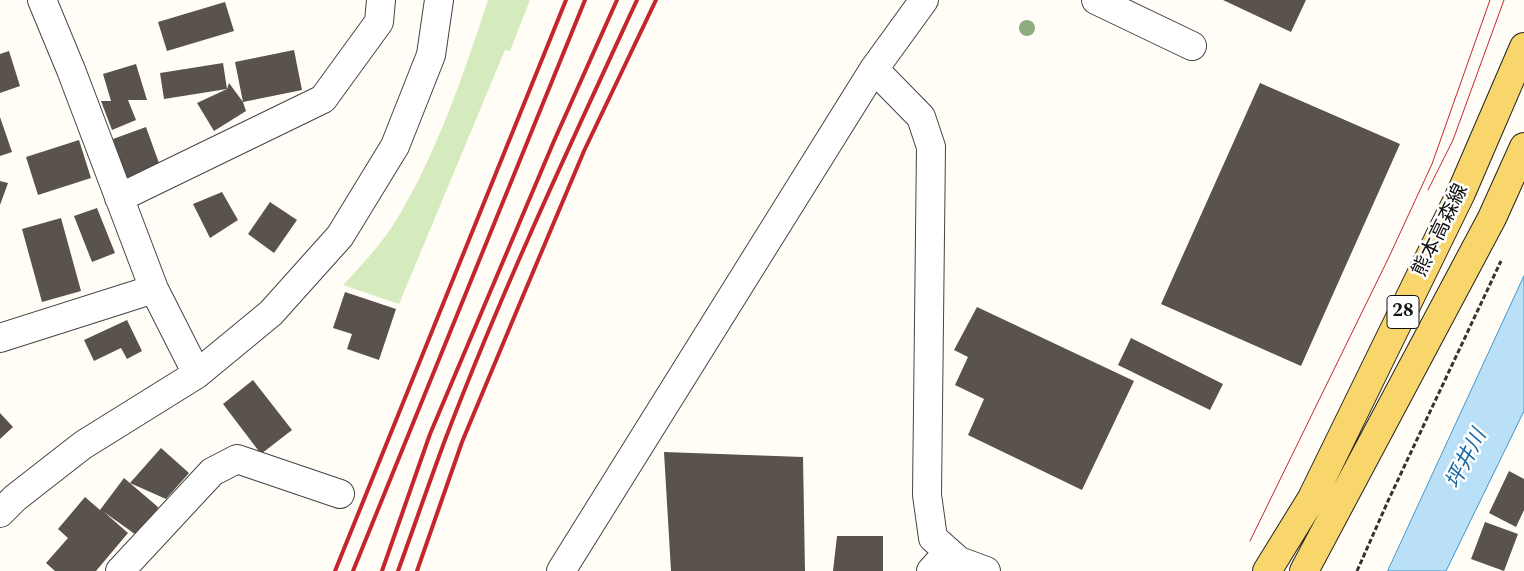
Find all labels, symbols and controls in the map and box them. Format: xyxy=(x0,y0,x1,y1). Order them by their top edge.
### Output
street label: 熊本高森線 xyxy=(1409,181,1475,281)
road number: 28 xyxy=(1387,296,1419,328)
water label: 坪井川 xyxy=(1442,426,1494,494)

